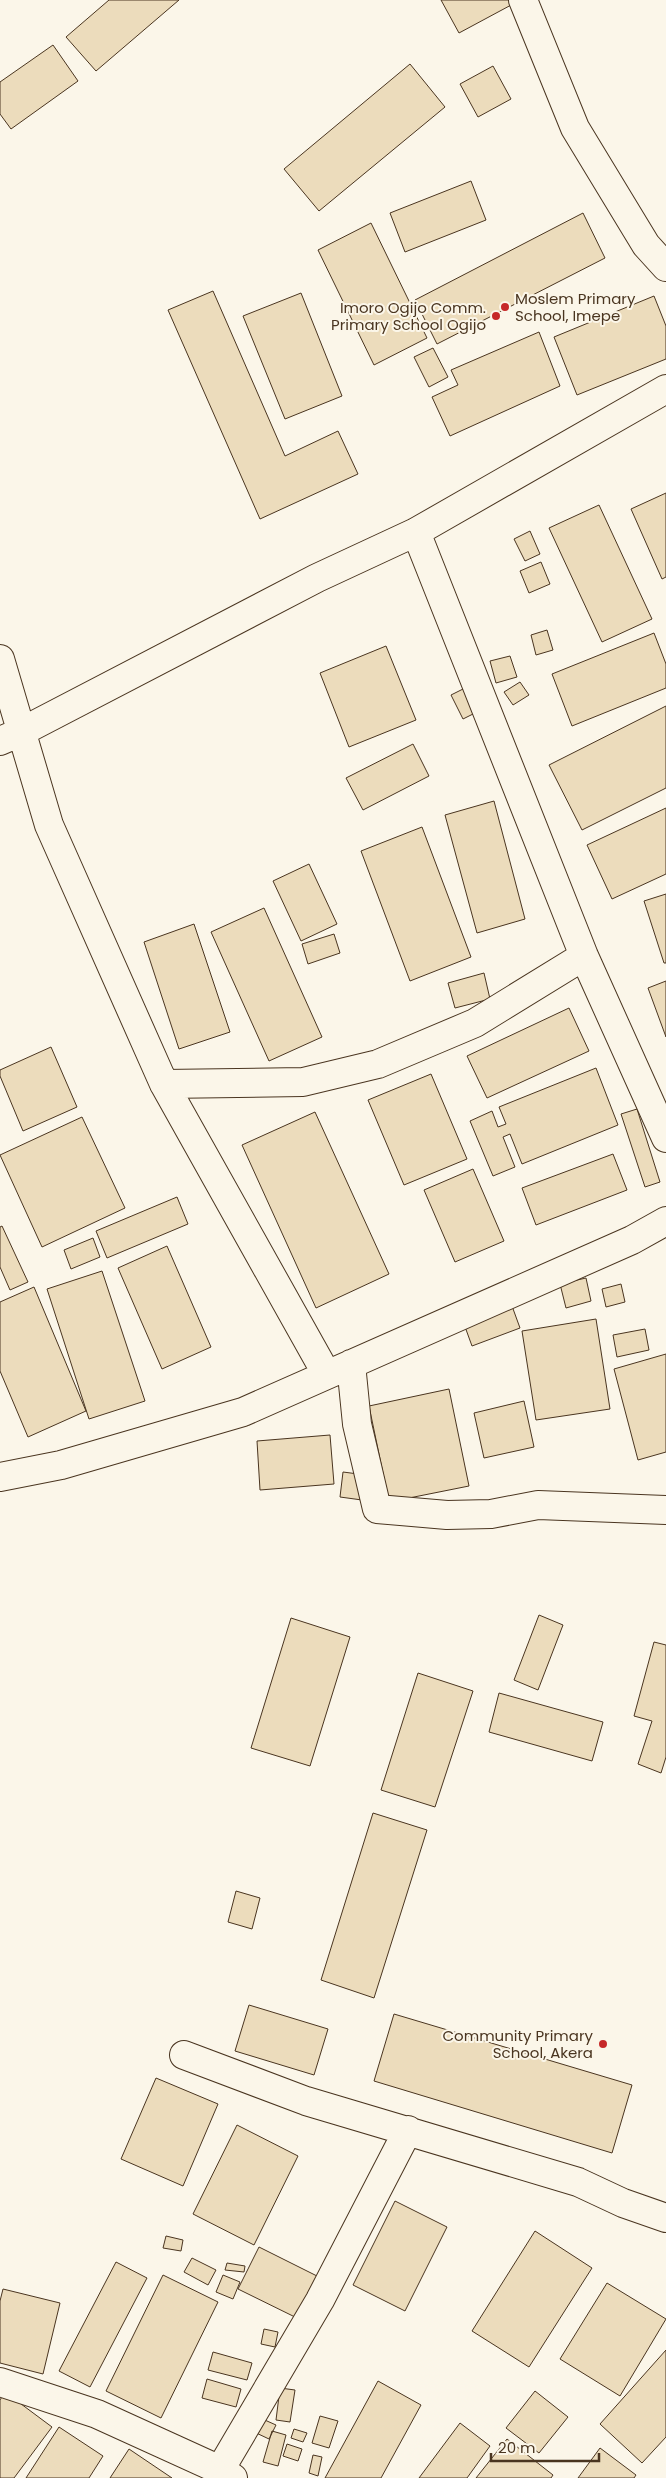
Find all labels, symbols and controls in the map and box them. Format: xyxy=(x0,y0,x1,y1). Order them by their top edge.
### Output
place label: Moslem Primary School, Imepe xyxy=(515,288,636,326)
place label: Imoro Ogijo Comm. Primary School Ogijo xyxy=(331,297,486,335)
marker: Moslem Primary School, Imepe xyxy=(499,301,511,313)
marker: Imoro Ogijo Comm. Primary School Ogijo xyxy=(490,310,502,322)
place label: Community Primary School, Akera xyxy=(443,2025,594,2063)
marker: Community Primary School, Akera xyxy=(597,2038,609,2050)
scale bar xyxy=(491,2430,598,2462)
text: 20 m xyxy=(498,2437,536,2458)

